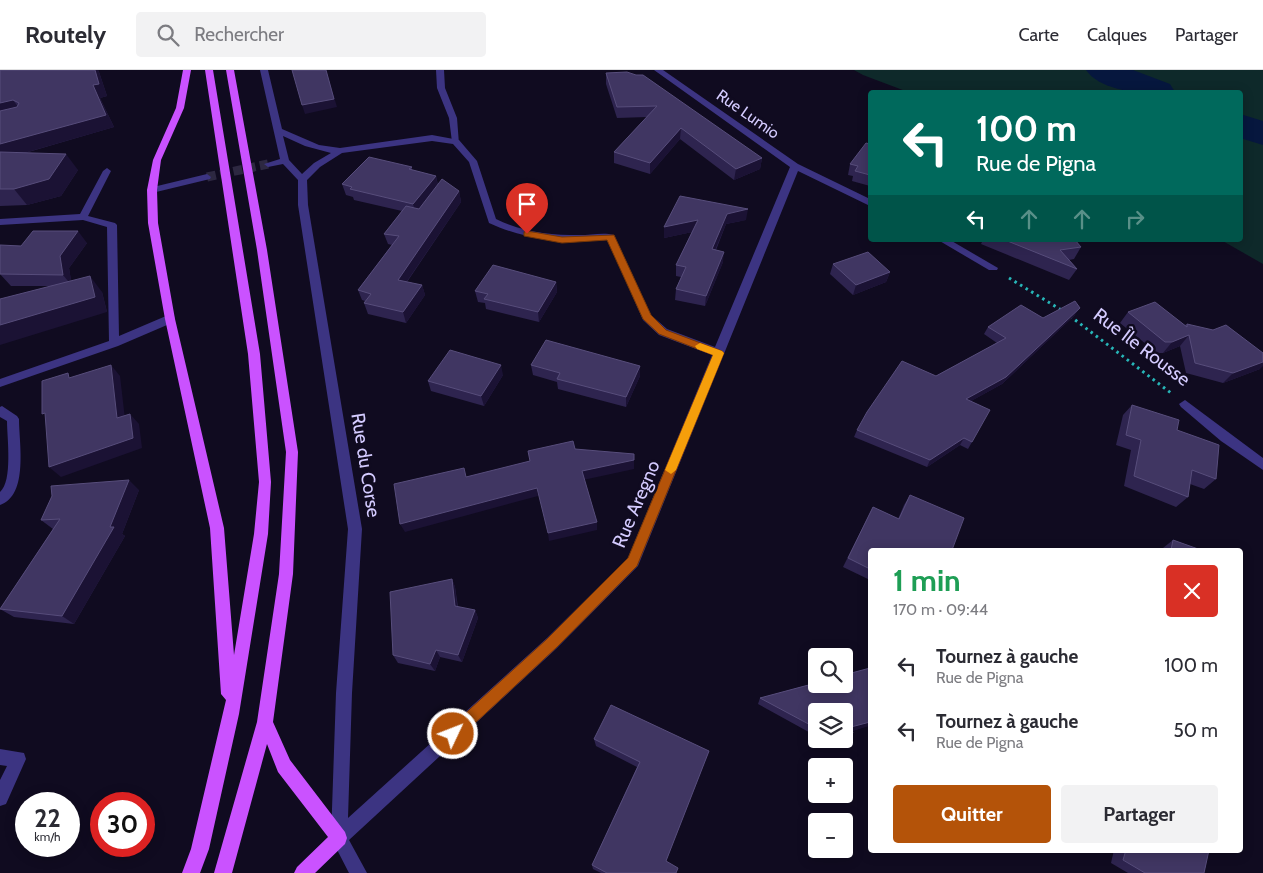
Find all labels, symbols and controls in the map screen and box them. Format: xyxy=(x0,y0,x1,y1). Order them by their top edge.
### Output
search box xyxy=(136,12,486,57)
text: Routely xyxy=(25,20,106,49)
icon: search xyxy=(154,21,182,49)
text: Rechercher xyxy=(194,23,284,46)
text: Carte xyxy=(1018,24,1059,46)
text: Calques xyxy=(1087,24,1147,46)
text: Partager xyxy=(1175,24,1238,46)
street label: Rue Lumio xyxy=(713,86,783,143)
text: 100 m xyxy=(976,107,1077,150)
icon: left xyxy=(893,110,958,175)
text: Rue de Pigna xyxy=(976,150,1096,177)
pin xyxy=(506,183,548,234)
icon: arrive xyxy=(513,190,541,218)
icon: left xyxy=(962,205,990,233)
icon: ahead xyxy=(1015,205,1043,233)
icon: ahead xyxy=(1068,205,1096,233)
icon: right xyxy=(1121,205,1149,233)
street label: Rue Île Rousse xyxy=(1089,302,1196,391)
street label: Rue du Corse xyxy=(346,411,386,519)
street label: Rue Aregno xyxy=(607,457,665,551)
text: 1 min xyxy=(893,562,961,599)
button: close xyxy=(1166,565,1218,617)
text: 170 m · 09:44 xyxy=(893,600,988,619)
text: Tournez à gauche xyxy=(936,645,1078,668)
map controls xyxy=(808,648,853,858)
button: search xyxy=(808,648,853,693)
icon: left xyxy=(893,652,921,680)
text: 100 m xyxy=(1164,654,1218,677)
text: Rue de Pigna xyxy=(936,668,1023,687)
button: layers xyxy=(808,703,853,748)
position arrow xyxy=(426,707,478,759)
text: Tournez à gauche xyxy=(936,710,1078,733)
icon: left xyxy=(893,717,921,745)
text: 50 m xyxy=(1174,719,1218,742)
text: Rue de Pigna xyxy=(936,733,1023,752)
button: + xyxy=(808,758,853,803)
button: Quitter xyxy=(893,785,1051,843)
button: Partager xyxy=(1061,785,1218,843)
speed limit sign: 30 xyxy=(90,792,155,857)
text: 22 xyxy=(34,803,61,833)
button: − xyxy=(808,813,853,858)
text: km/h xyxy=(34,829,61,844)

